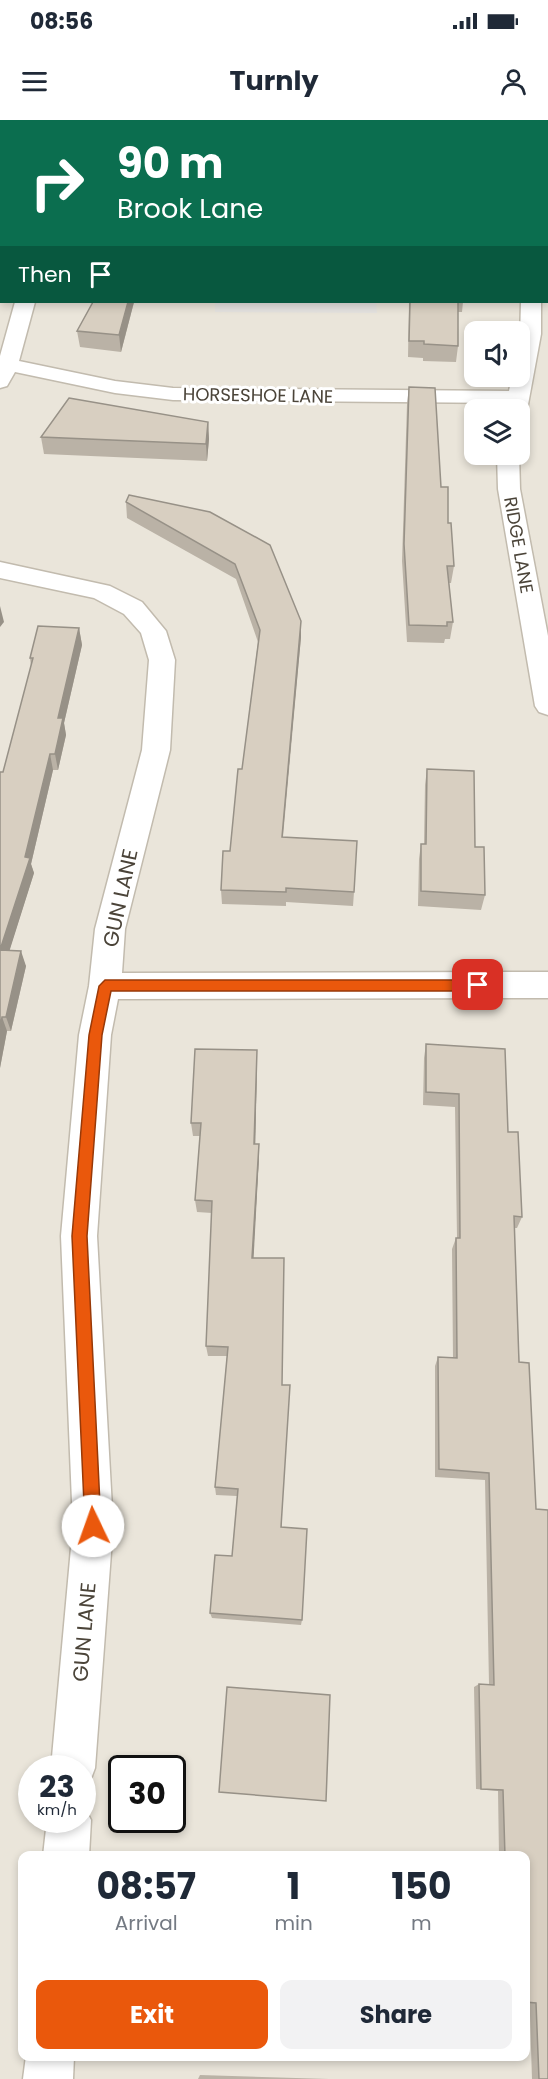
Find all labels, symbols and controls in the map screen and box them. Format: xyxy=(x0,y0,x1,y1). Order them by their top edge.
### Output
text: 08:56 xyxy=(30,6,93,37)
text: Turnly xyxy=(230,62,318,99)
icon: menu xyxy=(18,65,51,98)
icon: person xyxy=(497,65,530,98)
text: 90 m xyxy=(117,134,224,193)
icon: right xyxy=(18,144,96,222)
text: Brook Lane xyxy=(117,190,263,227)
icon: arrive xyxy=(84,258,117,291)
text: Then xyxy=(18,259,72,290)
map controls xyxy=(464,321,530,465)
button: sound xyxy=(464,321,530,387)
street label: HORSESHOE LANE xyxy=(183,381,333,409)
button: layers xyxy=(464,399,530,465)
street label: RIDGE LANE xyxy=(498,495,540,595)
street label: GUN LANE xyxy=(95,846,145,950)
pin xyxy=(452,959,503,1010)
icon: arrive xyxy=(461,968,494,1001)
position arrow xyxy=(61,1494,125,1558)
street label: GUN LANE xyxy=(65,1581,103,1683)
speed limit sign: 30 xyxy=(108,1755,186,1833)
text: 23 xyxy=(39,1765,75,1808)
text: km/h xyxy=(37,1799,77,1820)
text: 08:57 xyxy=(96,1861,196,1912)
text: 1 xyxy=(287,1861,300,1912)
text: 150 xyxy=(391,1861,452,1912)
text: Arrival xyxy=(115,1909,178,1937)
text: min xyxy=(274,1909,313,1937)
text: m xyxy=(411,1909,432,1937)
button: Exit xyxy=(36,1980,268,2049)
button: Share xyxy=(280,1980,512,2049)

